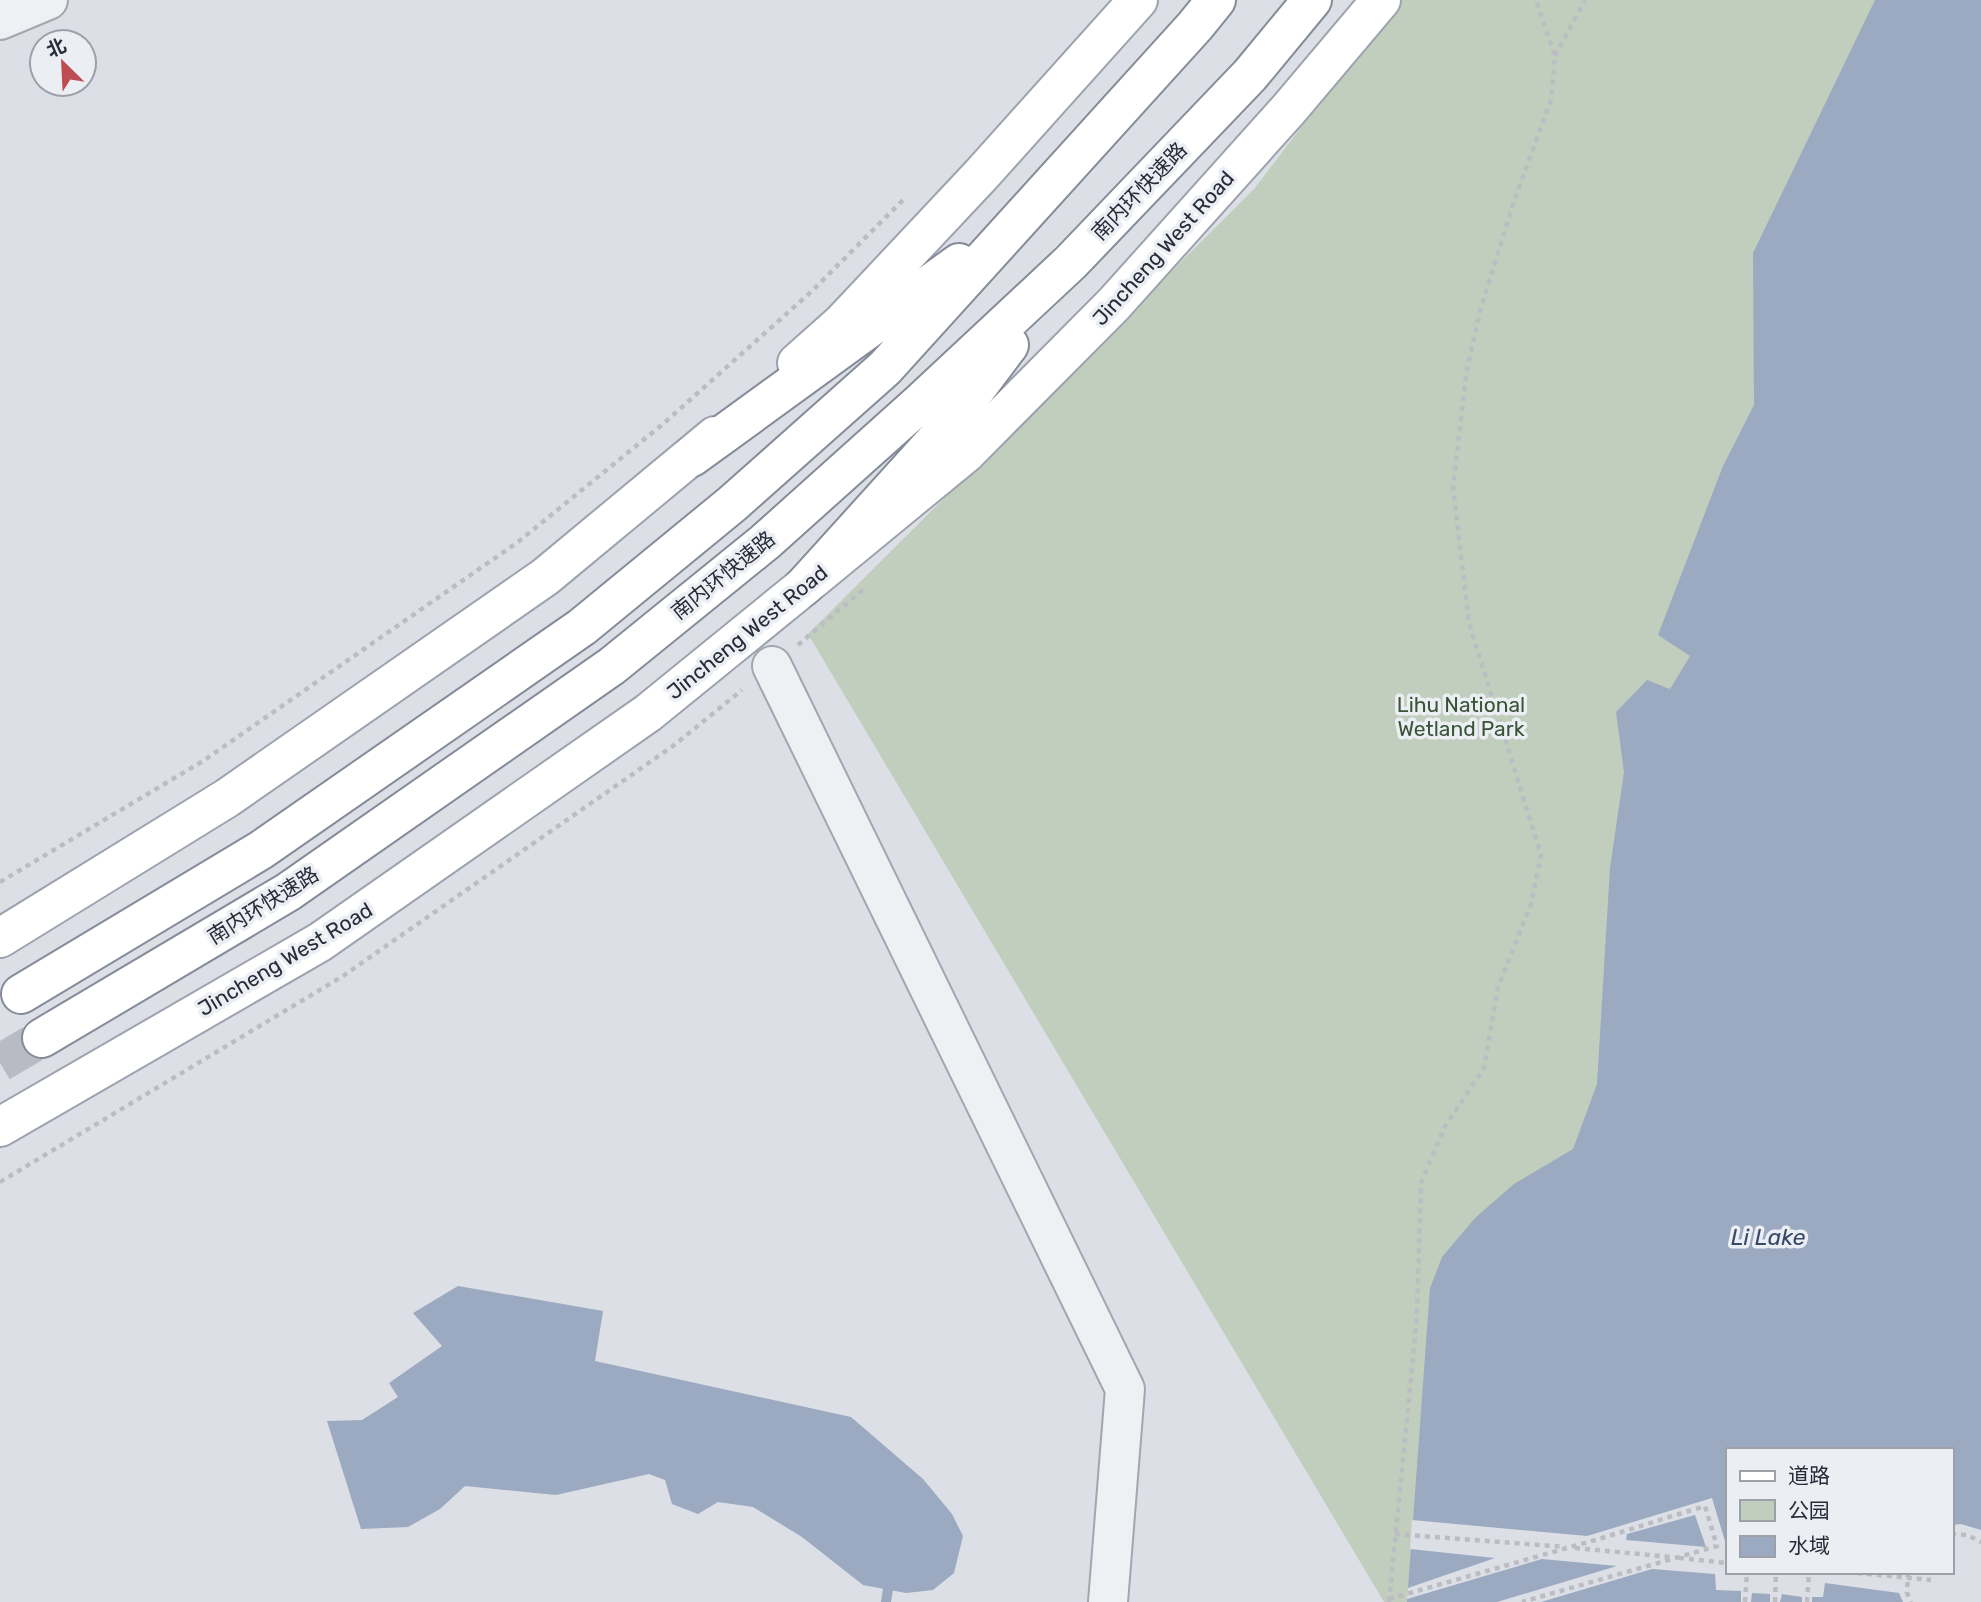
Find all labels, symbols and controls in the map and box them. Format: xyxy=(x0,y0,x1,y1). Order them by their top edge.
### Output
north arrow xyxy=(28,28,98,98)
text: 北 xyxy=(43,34,70,62)
street label: 南内环快速路 xyxy=(1086,137,1192,245)
street label: Jincheng West Road xyxy=(1087,166,1239,330)
street label: 南内环快速路 xyxy=(666,526,780,624)
street label: Jincheng West Road xyxy=(662,560,832,704)
park label: Lihu National Wetland Park xyxy=(1397,692,1525,741)
street label: 南内环快速路 xyxy=(203,861,323,949)
street label: Jincheng West Road xyxy=(193,897,377,1021)
water label: Li Lake xyxy=(1731,1223,1805,1251)
legend xyxy=(1726,1448,1953,1574)
text: 道路 xyxy=(1788,1463,1830,1488)
text: 公园 xyxy=(1788,1498,1830,1523)
text: 水域 xyxy=(1788,1533,1830,1558)

